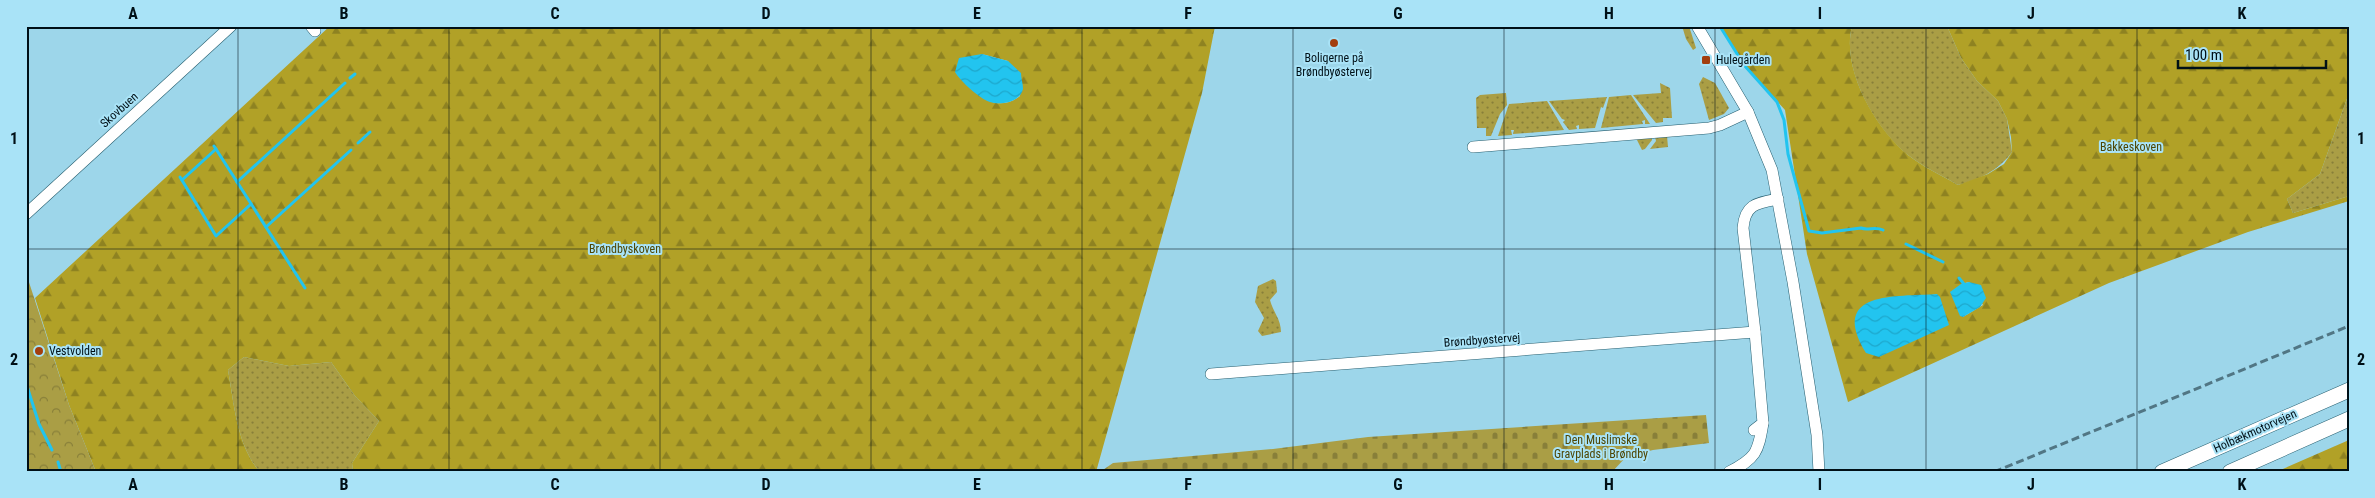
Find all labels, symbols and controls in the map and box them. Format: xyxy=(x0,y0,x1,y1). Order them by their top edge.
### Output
text: A xyxy=(128,4,138,23)
text: B xyxy=(340,4,349,23)
text: C xyxy=(550,4,560,23)
text: D xyxy=(761,4,771,23)
text: E xyxy=(973,4,981,23)
text: F xyxy=(1184,4,1192,23)
text: G xyxy=(1393,4,1403,23)
text: H xyxy=(1604,4,1614,23)
text: I xyxy=(1818,4,1822,23)
text: J xyxy=(2027,4,2035,23)
text: K xyxy=(2238,4,2247,23)
marker: Boligerne på Brøndbyøstervej xyxy=(1328,37,1340,49)
scale bar xyxy=(2178,38,2325,70)
text: 100 m xyxy=(2185,46,2222,64)
place label: Boligerne på Brøndbyøstervej xyxy=(1296,51,1372,79)
place label: Hulegården xyxy=(1716,53,1770,67)
marker: Hulegården xyxy=(1700,54,1712,66)
street label: Skovbuen xyxy=(97,89,141,131)
text: 1 xyxy=(10,129,18,148)
text: 1 xyxy=(2357,129,2365,148)
park label: Bakkeskoven xyxy=(2100,140,2162,154)
park label: Brøndbyskoven xyxy=(589,242,661,256)
street label: Brøndbyøstervej xyxy=(1443,330,1521,350)
place label: Vestvolden xyxy=(49,344,102,358)
marker: Vestvolden xyxy=(33,345,45,357)
text: 2 xyxy=(10,350,18,369)
text: 2 xyxy=(2357,350,2365,369)
street label: Holbækmotorvejen xyxy=(2211,406,2299,456)
park label: Den Muslimske Gravplads i Brøndby xyxy=(1554,433,1648,461)
text: A xyxy=(128,475,138,494)
text: B xyxy=(340,475,349,494)
text: C xyxy=(550,475,560,494)
text: D xyxy=(761,475,771,494)
text: E xyxy=(973,475,981,494)
text: F xyxy=(1184,475,1192,494)
text: G xyxy=(1393,475,1403,494)
text: H xyxy=(1604,475,1614,494)
text: I xyxy=(1818,475,1822,494)
text: J xyxy=(2027,475,2035,494)
text: K xyxy=(2238,475,2247,494)

